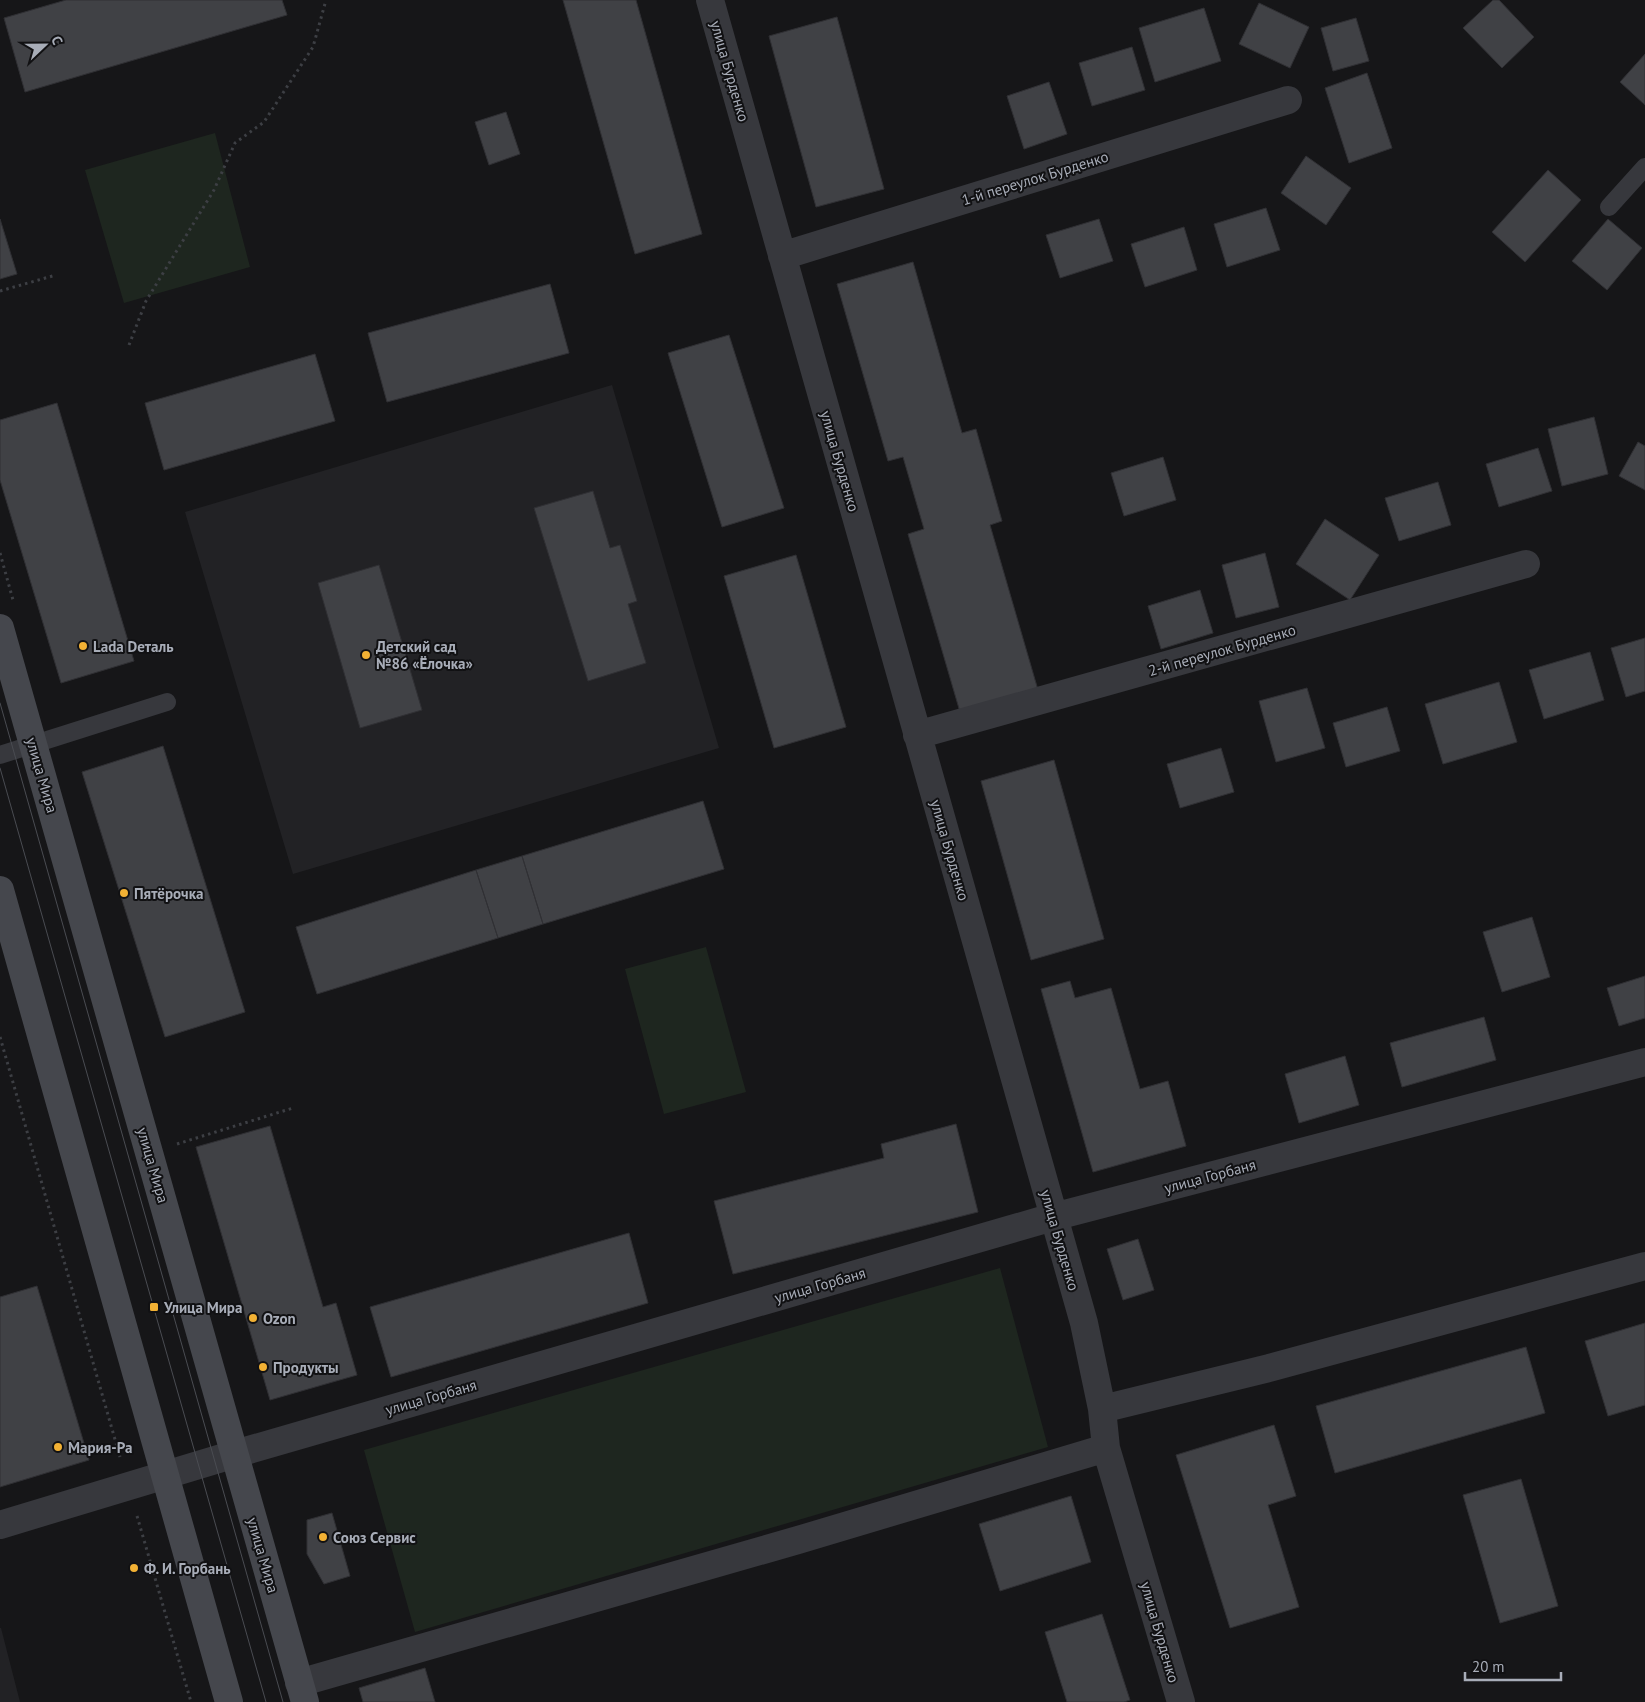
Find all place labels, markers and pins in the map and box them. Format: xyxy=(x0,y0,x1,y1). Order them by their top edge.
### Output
place label: Lada Dеталь xyxy=(93,637,174,656)
place label: Детский сад №86 «Ёлочка» xyxy=(376,637,473,673)
marker: Lada Dеталь xyxy=(77,640,89,652)
marker: Детский сад №86 «Ёлочка» xyxy=(360,649,372,661)
place label: Пятёрочка xyxy=(134,884,203,903)
marker: Пятёрочка xyxy=(118,887,130,899)
place label: Улица Мира xyxy=(163,1298,242,1317)
marker: Улица Мира xyxy=(148,1301,160,1313)
place label: Ozon xyxy=(263,1309,296,1328)
marker: Ozon xyxy=(247,1312,259,1324)
place label: Продукты xyxy=(273,1358,339,1377)
marker: Продукты xyxy=(257,1361,269,1373)
place label: Мария-Ра xyxy=(68,1438,132,1457)
marker: Мария-Ра xyxy=(52,1441,64,1453)
place label: Союз Сервис xyxy=(333,1528,416,1547)
marker: Союз Сервис xyxy=(317,1531,329,1543)
place label: Ф. И. Горбань xyxy=(144,1559,231,1578)
marker: Ф. И. Горбань xyxy=(128,1562,140,1574)

